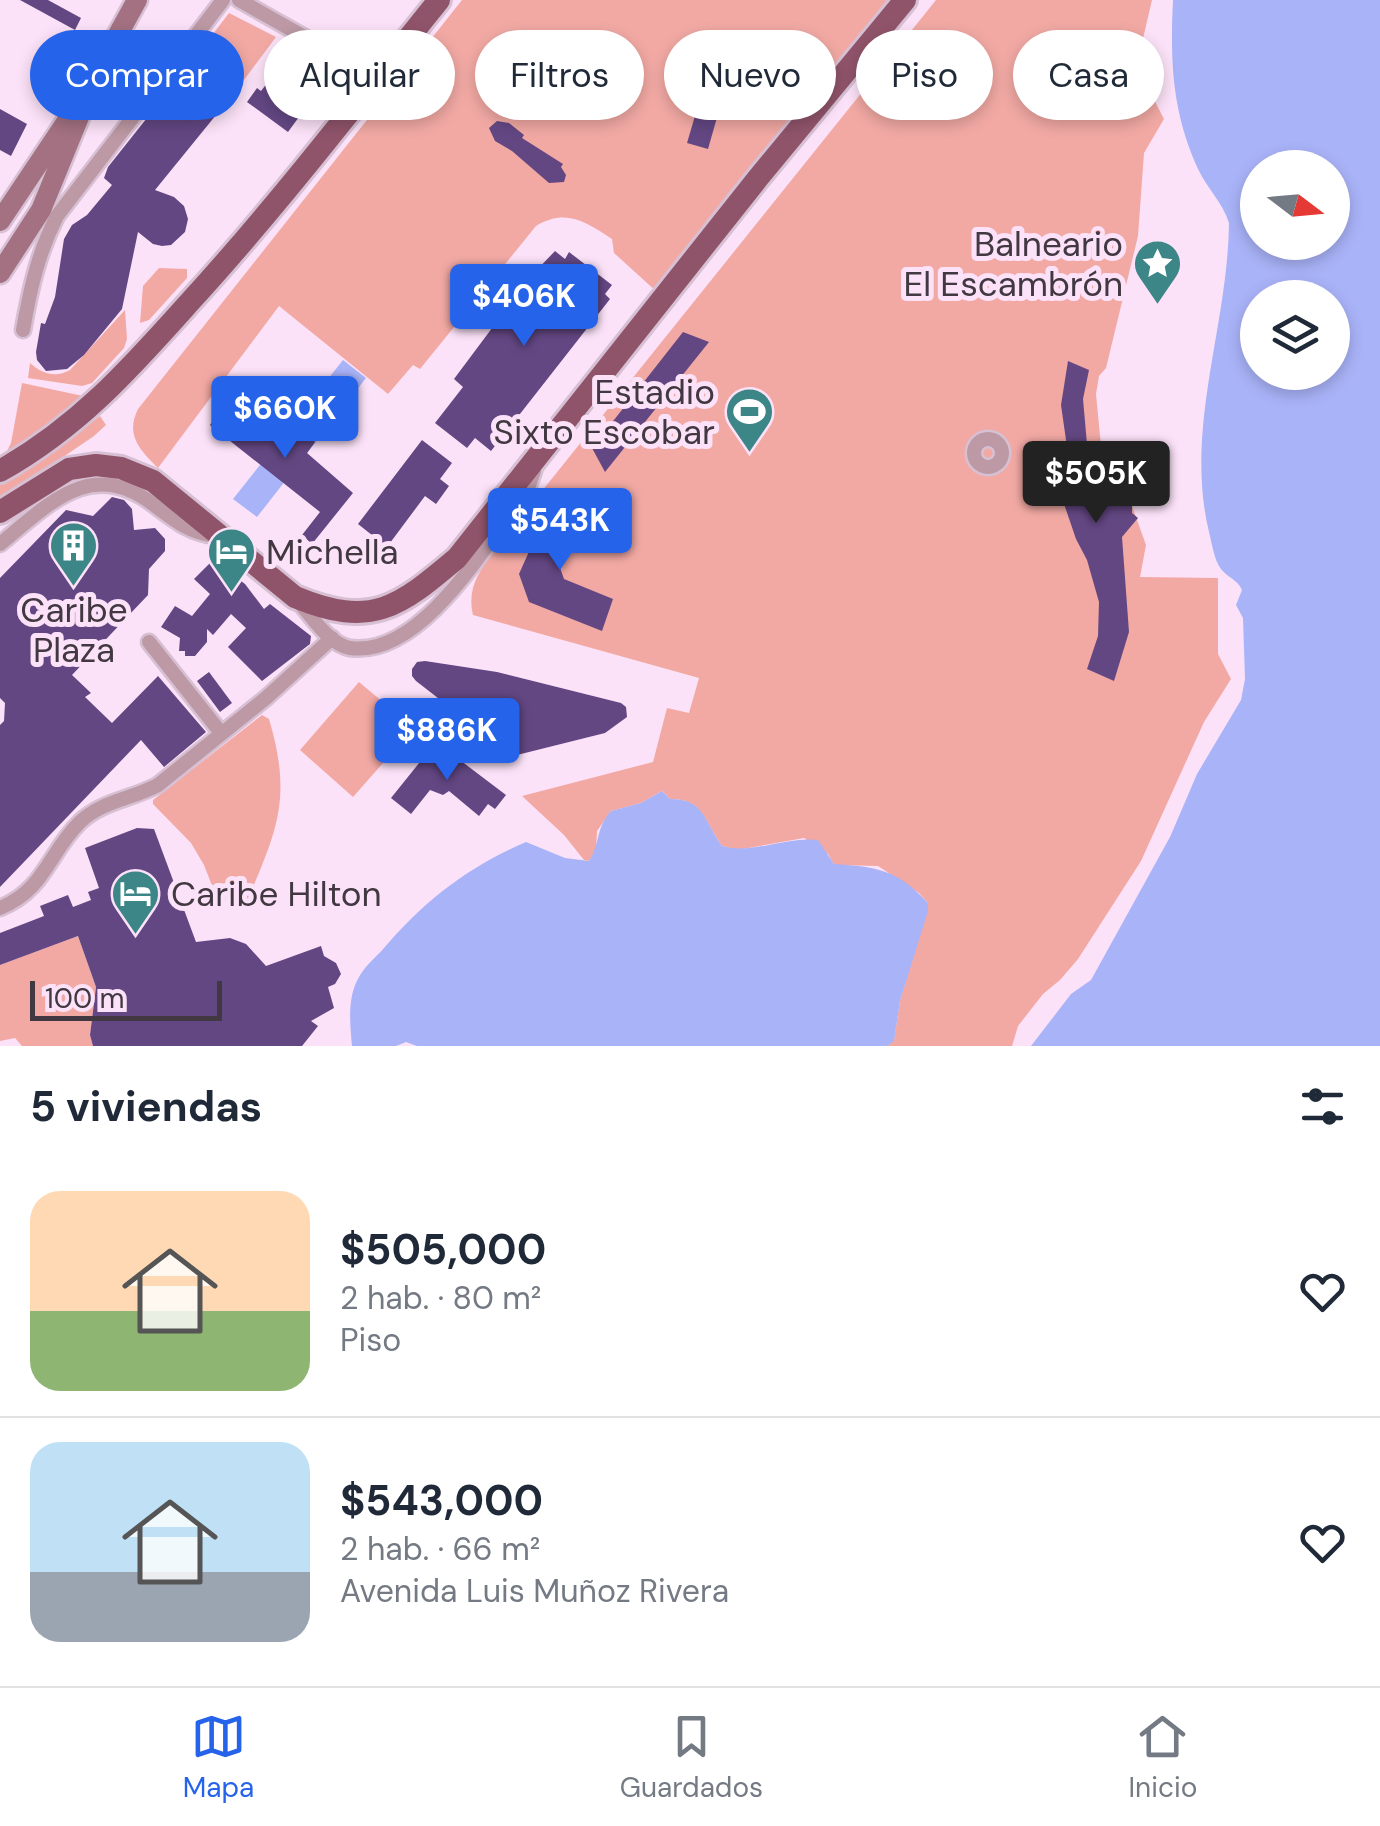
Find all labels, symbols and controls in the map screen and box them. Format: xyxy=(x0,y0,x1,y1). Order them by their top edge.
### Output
chip: Comprar xyxy=(30,30,244,120)
chip: Alquilar xyxy=(264,30,455,120)
chip: Filtros xyxy=(475,30,644,120)
chip: Nuevo xyxy=(664,30,836,120)
chip: Piso xyxy=(856,30,993,120)
chip: Casa xyxy=(1013,30,1164,120)
north arrow xyxy=(1240,150,1350,260)
map controls xyxy=(1240,150,1350,390)
place label: Balneario El Escambrón xyxy=(903,221,1123,307)
place icon: Balneario El Escambrón xyxy=(1132,238,1184,306)
pin: $406K xyxy=(454,264,594,349)
text: $406K xyxy=(472,275,576,317)
button: layers xyxy=(1240,280,1350,390)
place label: Estadio Sixto Escobar xyxy=(494,369,715,455)
pin: $660K xyxy=(215,376,355,461)
sports icon: Estadio Sixto Escobar xyxy=(724,386,776,454)
text: $660K xyxy=(233,387,337,429)
pin: $505K xyxy=(1026,441,1166,526)
text: $505K xyxy=(1045,452,1147,494)
pin: $543K xyxy=(490,488,630,573)
text: $543K xyxy=(510,499,610,541)
building icon: Caribe Plaza xyxy=(48,520,100,588)
hotel icon: Michella xyxy=(205,526,257,594)
place label: Michella xyxy=(266,529,399,575)
place label: Caribe Plaza xyxy=(20,587,128,673)
pin: $886K xyxy=(377,698,517,783)
text: $886K xyxy=(396,709,498,751)
hotel icon: Caribe Hilton xyxy=(110,868,162,936)
place label: Caribe Hilton xyxy=(171,871,382,917)
scale bar xyxy=(30,976,222,1020)
text: 100 m xyxy=(45,980,124,1017)
text: 5 viviendas xyxy=(30,1079,262,1134)
icon: filters xyxy=(1295,1079,1350,1134)
text: $505,000 xyxy=(340,1222,546,1277)
icon: home xyxy=(110,1231,230,1351)
icon: heart xyxy=(1295,1264,1350,1319)
text: 2 hab. · 80 m² xyxy=(340,1277,541,1319)
text: Piso xyxy=(340,1319,401,1361)
text: $543,000 xyxy=(340,1473,543,1528)
icon: home xyxy=(110,1482,230,1602)
icon: heart xyxy=(1295,1515,1350,1570)
text: 2 hab. · 66 m² xyxy=(340,1528,540,1570)
text: Avenida Luis Muñoz Rivera xyxy=(340,1570,729,1612)
tab: Mapa xyxy=(183,1709,254,1806)
tab: Guardados xyxy=(620,1709,763,1806)
tab: Inicio xyxy=(1129,1709,1197,1806)

